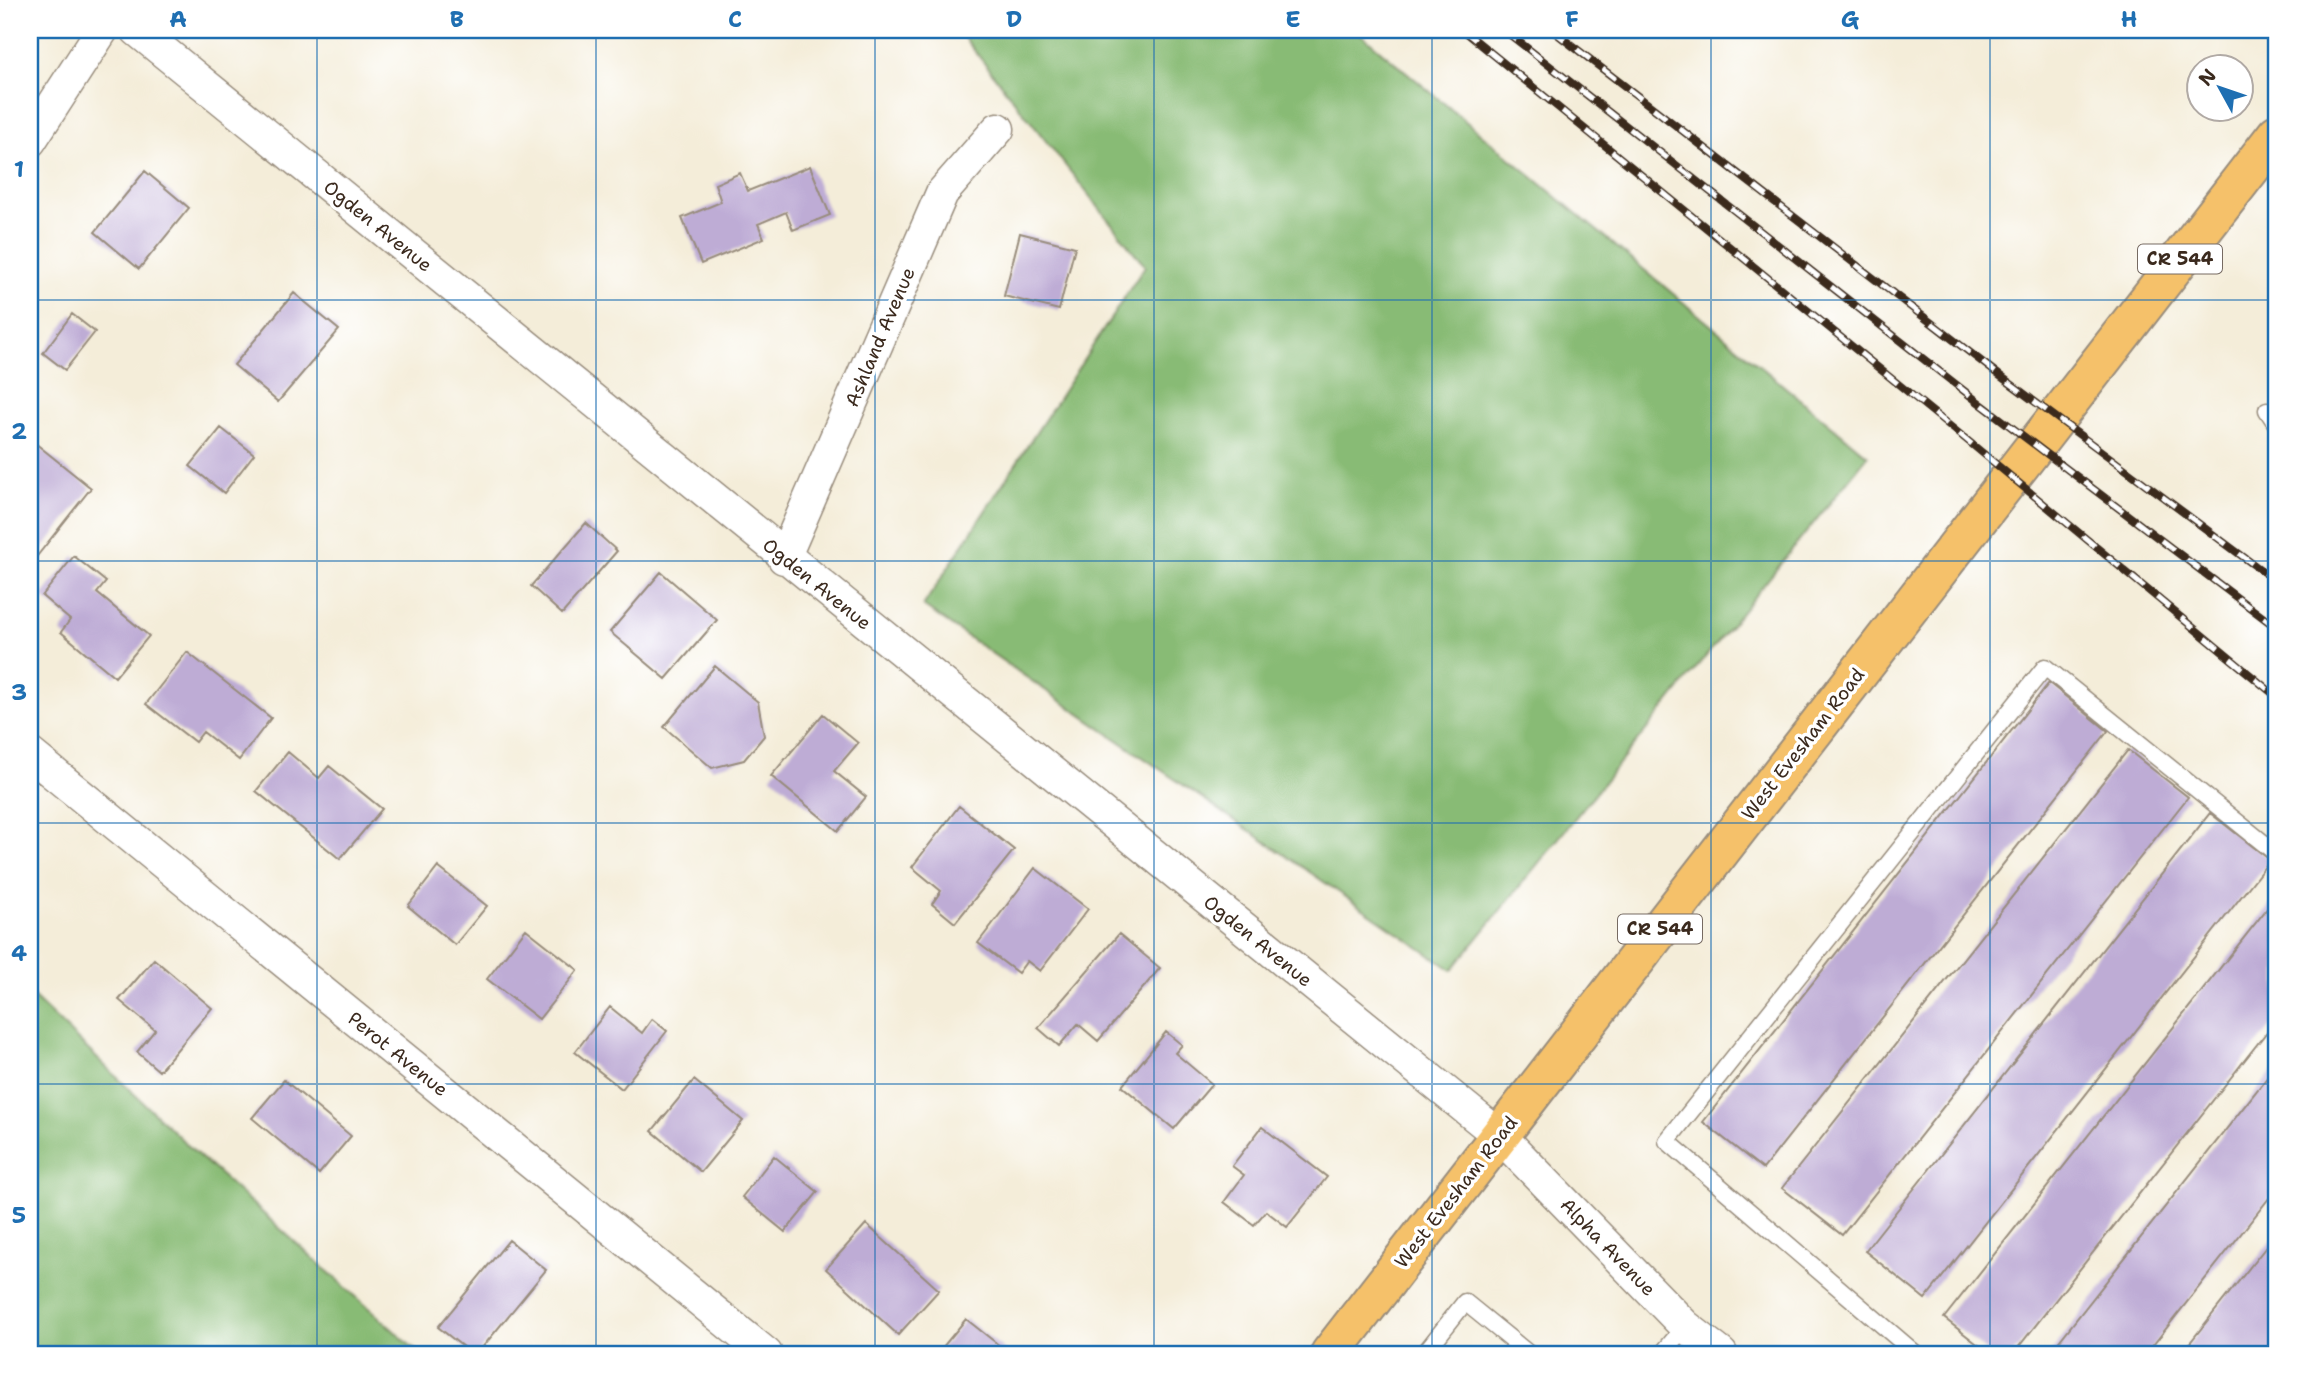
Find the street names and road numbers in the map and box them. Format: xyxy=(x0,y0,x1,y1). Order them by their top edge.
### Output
street label: Ogden Avenue xyxy=(319,174,437,278)
road number: CR 544 xyxy=(2138,244,2222,274)
street label: Ashland Avenue xyxy=(839,264,921,410)
street label: Ogden Avenue xyxy=(758,532,876,636)
street label: West Evesham Road xyxy=(1736,663,1870,825)
street label: Ogden Avenue xyxy=(1199,889,1317,993)
road number: CR 544 xyxy=(1618,914,1702,944)
street label: Perot Avenue xyxy=(343,1006,453,1102)
street label: West Evesham Road xyxy=(1389,1111,1523,1273)
street label: Alpha Avenue xyxy=(1555,1193,1661,1301)

